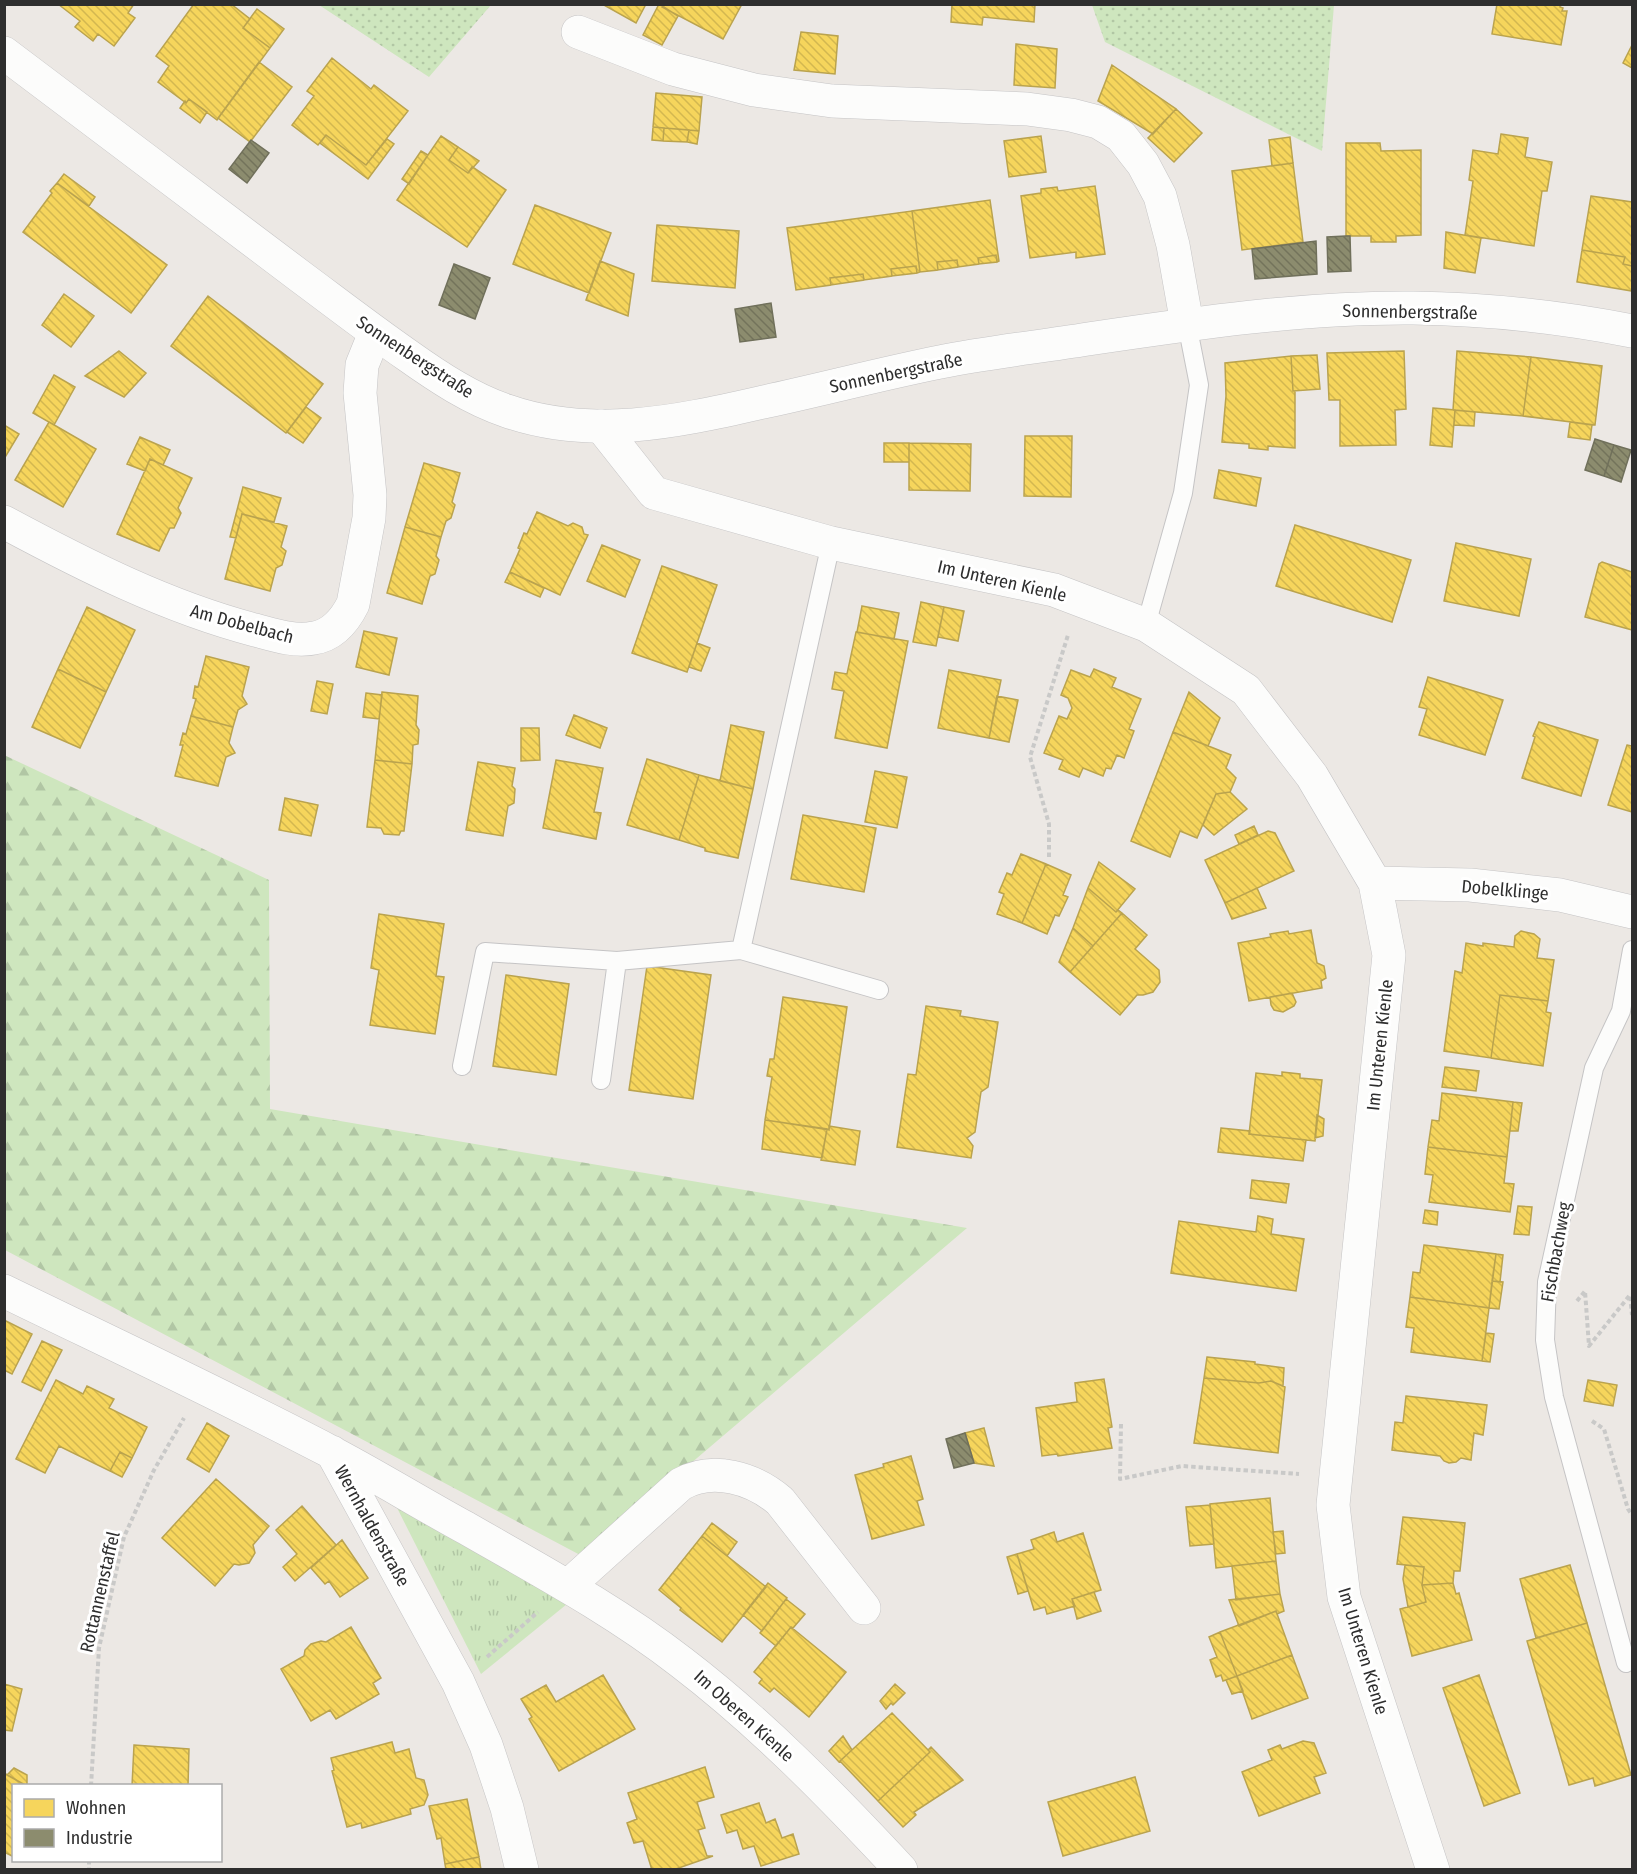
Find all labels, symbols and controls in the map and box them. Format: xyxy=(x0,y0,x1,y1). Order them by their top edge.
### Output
street label: Sonnenbergstraße xyxy=(1342,300,1478,324)
street label: Sonnenbergstraße xyxy=(352,311,478,403)
street label: Sonnenbergstraße xyxy=(828,348,965,398)
street label: Im Unteren Kienle xyxy=(935,555,1069,607)
street label: Am Dobelbach xyxy=(188,600,296,648)
street label: Dobelklinge xyxy=(1461,875,1550,905)
street label: Im Unteren Kienle xyxy=(1362,978,1398,1112)
street label: Fischbachweg xyxy=(1536,1200,1576,1304)
street label: Wernhaldenstraße xyxy=(330,1461,414,1591)
street label: Rottannenstaffel xyxy=(75,1529,125,1655)
street label: Im Unteren Kienle xyxy=(1333,1585,1393,1717)
street label: Im Oberen Kienle xyxy=(689,1665,799,1767)
legend xyxy=(12,1784,222,1862)
text: Wohnen xyxy=(66,1797,126,1819)
text: Industrie xyxy=(66,1827,133,1849)

